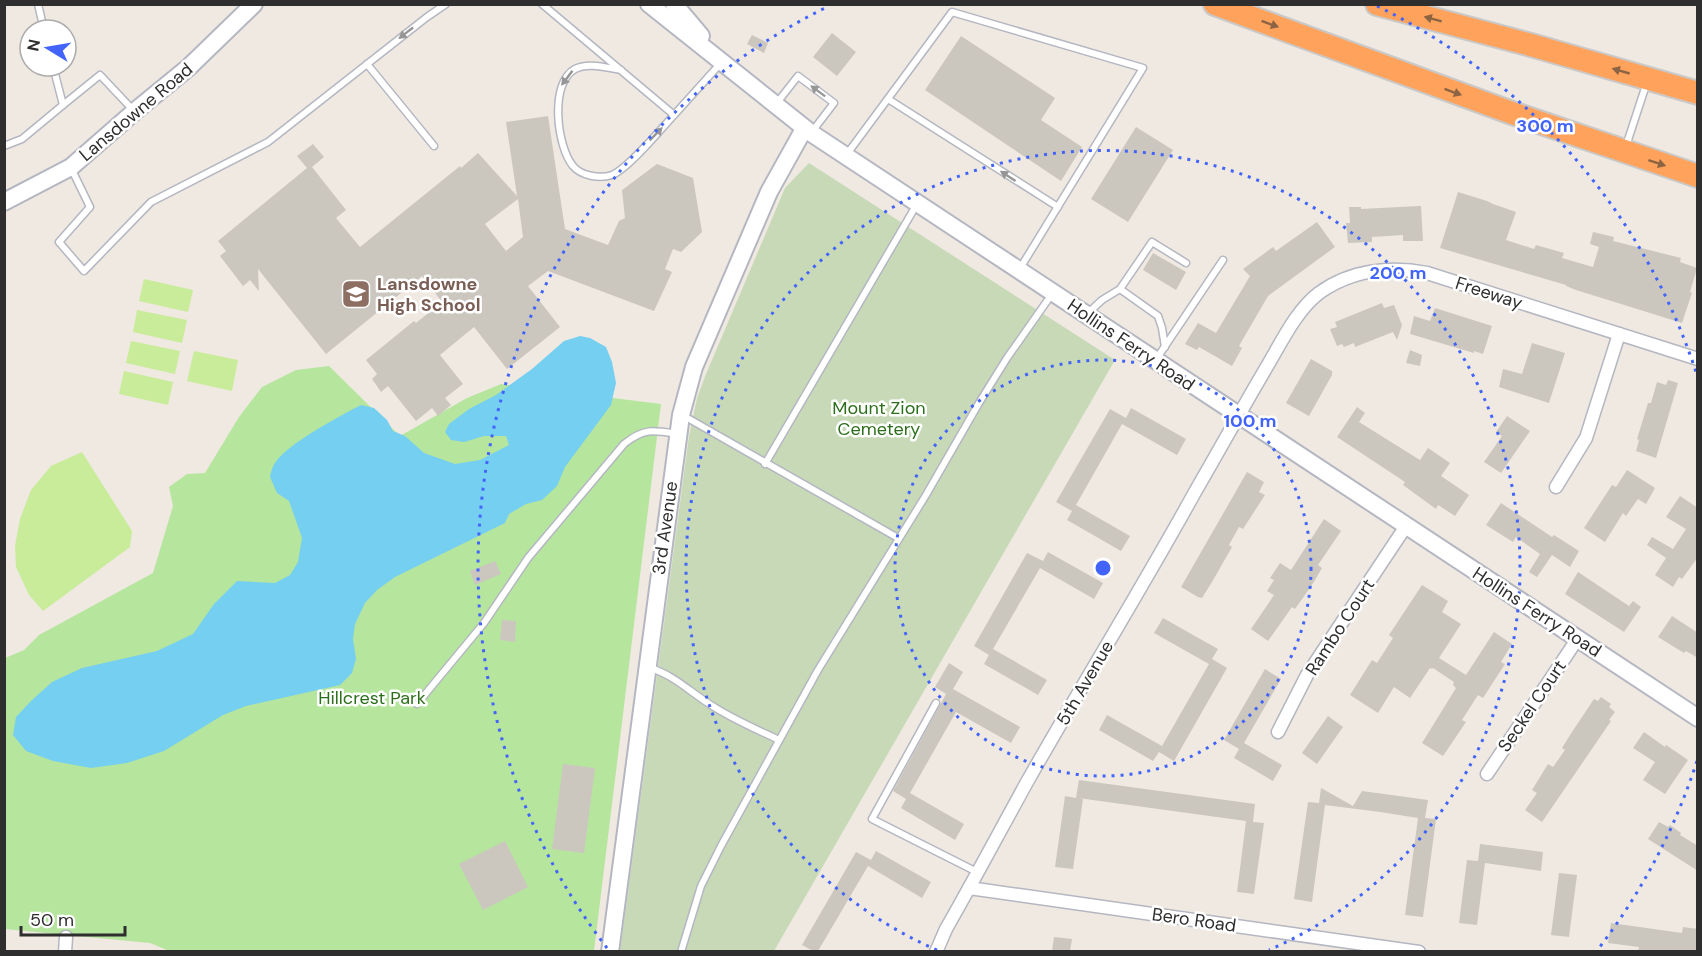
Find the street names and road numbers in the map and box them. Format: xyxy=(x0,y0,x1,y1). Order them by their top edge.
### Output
street label: Lansdowne Road xyxy=(74,57,198,167)
street label: Freeway xyxy=(1452,271,1526,315)
street label: Hollins Ferry Road xyxy=(1063,293,1199,397)
street label: 3rd Avenue xyxy=(647,480,683,576)
street label: Hollins Ferry Road xyxy=(1468,561,1606,663)
street label: Rambo Court xyxy=(1300,574,1380,680)
street label: 5th Avenue xyxy=(1051,636,1119,730)
street label: Seckel Court xyxy=(1492,655,1572,757)
street label: Bero Road xyxy=(1150,902,1238,938)

